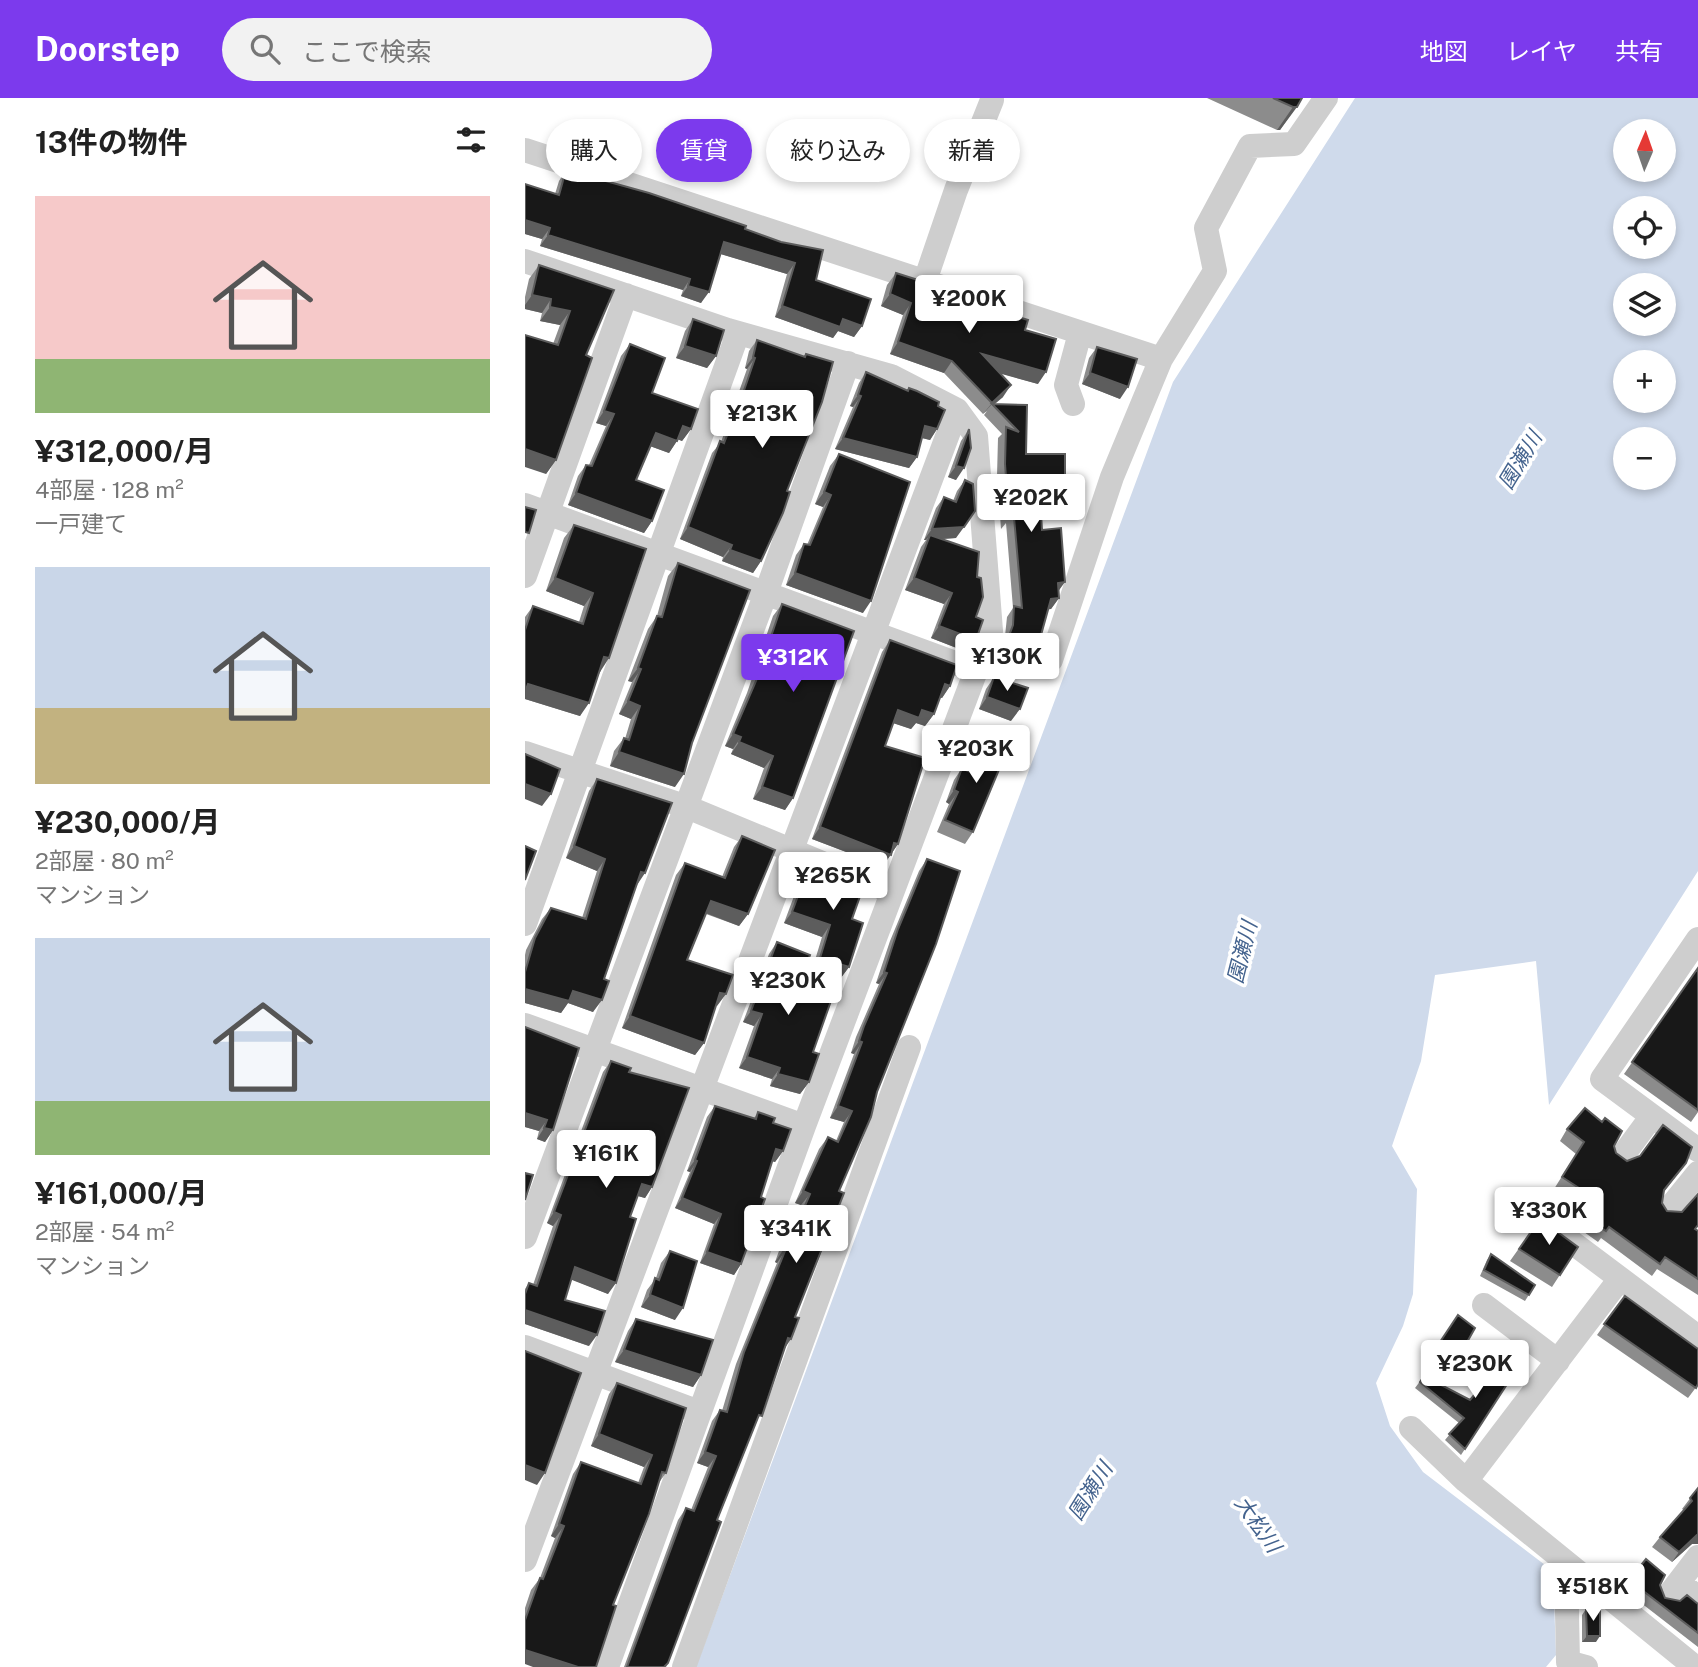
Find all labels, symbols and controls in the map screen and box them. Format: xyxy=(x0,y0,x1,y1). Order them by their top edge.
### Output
search box xyxy=(222,18,712,81)
text: Doorstep xyxy=(35,30,180,68)
icon: search xyxy=(246,30,284,68)
text: ここで検索 xyxy=(302,36,432,67)
text: 地図 xyxy=(1420,37,1468,65)
text: レイヤ xyxy=(1506,37,1577,65)
text: 共有 xyxy=(1615,37,1663,65)
chip: 購入 xyxy=(546,119,642,182)
chip: 賃貸 xyxy=(656,119,752,182)
chip: 絞り込み xyxy=(766,119,910,182)
chip: 新着 xyxy=(924,119,1020,182)
north arrow xyxy=(1613,119,1677,182)
map controls xyxy=(1613,119,1676,490)
icon: filters xyxy=(452,121,490,159)
text: 13件の物件 xyxy=(35,124,188,160)
button: locate xyxy=(1613,196,1676,259)
icon: home xyxy=(200,242,326,368)
button: layers xyxy=(1613,273,1676,336)
pin: ¥200K xyxy=(920,275,1018,335)
text: ¥200K xyxy=(931,284,1007,311)
button: + xyxy=(1613,350,1676,413)
pin: ¥213K xyxy=(713,390,811,450)
text: ¥213K xyxy=(726,399,798,426)
water label: 園瀬川 xyxy=(1493,425,1548,493)
button: − xyxy=(1613,427,1676,490)
text: ¥312,000/月 xyxy=(35,433,214,469)
pin: ¥202K xyxy=(982,474,1080,534)
text: 4部屋 · 128 m² xyxy=(35,476,184,503)
text: ¥202K xyxy=(993,483,1069,510)
text: 一戸建て xyxy=(35,510,127,537)
icon: home xyxy=(200,613,326,739)
pin: ¥312K xyxy=(744,634,842,694)
pin: ¥130K xyxy=(958,634,1056,693)
text: ¥130K xyxy=(971,642,1043,669)
text: ¥312K xyxy=(757,643,829,670)
pin: ¥203K xyxy=(927,726,1025,785)
text: ¥203K xyxy=(938,734,1014,761)
text: ¥230,000/月 xyxy=(35,804,221,840)
text: 2部屋 · 80 m² xyxy=(35,847,174,874)
pin: ¥265K xyxy=(784,852,882,912)
text: ¥265K xyxy=(795,861,871,888)
text: マンション xyxy=(35,881,150,908)
water label: 園瀬川 xyxy=(1222,916,1262,986)
pin: ¥230K xyxy=(739,958,837,1017)
text: ¥230K xyxy=(750,966,826,993)
icon: home xyxy=(200,984,326,1110)
pin: ¥161K xyxy=(557,1130,655,1190)
text: ¥161K xyxy=(573,1139,639,1166)
text: ¥161,000/月 xyxy=(35,1175,208,1211)
pin: ¥330K xyxy=(1500,1188,1598,1247)
text: ¥330K xyxy=(1511,1196,1587,1223)
pin: ¥341K xyxy=(747,1206,845,1265)
text: ¥341K xyxy=(760,1214,832,1241)
text: 2部屋 · 54 m² xyxy=(35,1218,174,1245)
text: マンション xyxy=(35,1252,150,1279)
pin: ¥230K xyxy=(1426,1340,1524,1400)
text: ¥230K xyxy=(1437,1349,1513,1376)
water label: 園瀬川 xyxy=(1063,1456,1118,1524)
water label: 大松川 xyxy=(1230,1491,1287,1559)
pin: ¥518K xyxy=(1544,1564,1642,1623)
text: ¥518K xyxy=(1557,1572,1629,1599)

